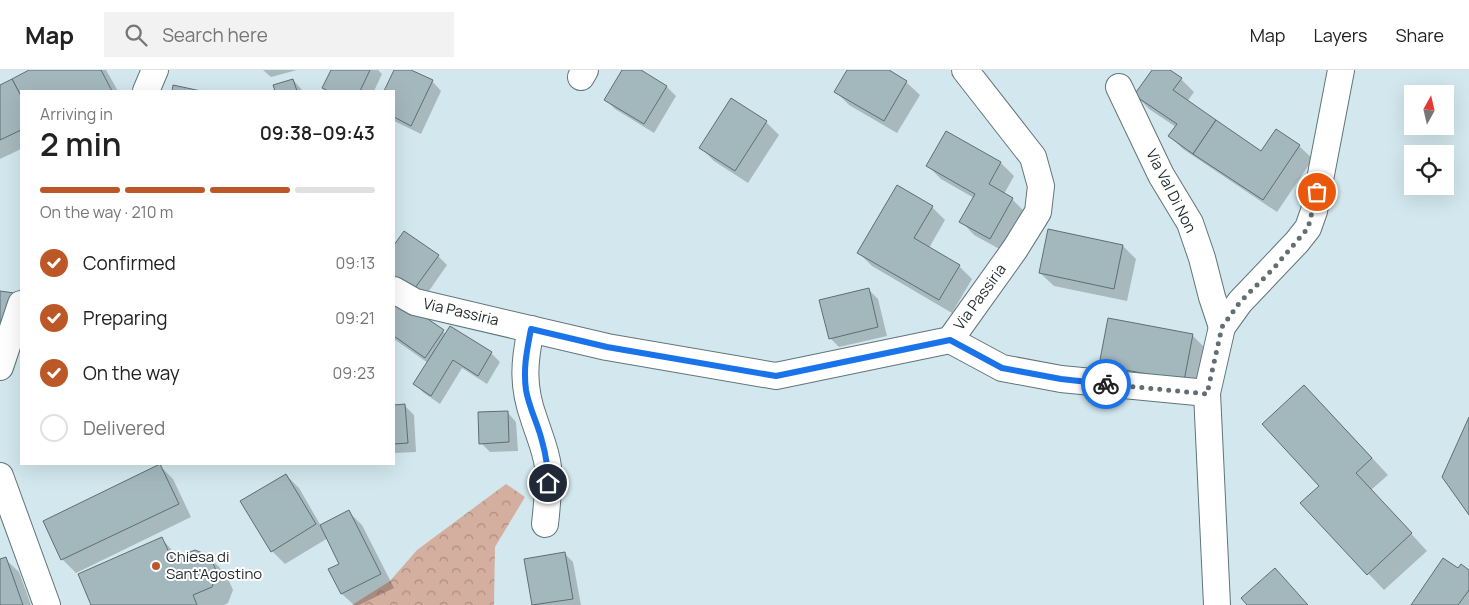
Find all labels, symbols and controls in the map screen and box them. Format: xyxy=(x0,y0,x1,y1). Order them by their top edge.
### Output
search box xyxy=(104,12,454,57)
text: Map xyxy=(25,18,74,51)
icon: search xyxy=(122,21,150,49)
text: Search here xyxy=(162,22,268,48)
text: Map xyxy=(1250,23,1285,47)
text: Layers xyxy=(1313,23,1367,47)
text: Share xyxy=(1395,23,1444,47)
north arrow xyxy=(1404,85,1454,135)
map controls xyxy=(1404,85,1454,195)
text: Arriving in xyxy=(40,103,113,125)
text: 09:38–09:43 xyxy=(260,120,375,146)
text: 2 min xyxy=(40,122,122,166)
street label: Via Val Di Non xyxy=(1141,145,1202,236)
button: locate xyxy=(1404,145,1454,195)
pin xyxy=(1296,171,1338,213)
icon: bag xyxy=(1303,178,1331,206)
text: On the way · 210 m xyxy=(40,201,173,223)
icon: check xyxy=(40,249,68,277)
text: Confirmed xyxy=(83,250,176,276)
text: 09:13 xyxy=(335,252,375,274)
street label: Via Passiria xyxy=(948,259,1011,334)
street label: Via Passiria xyxy=(421,293,501,330)
icon: check xyxy=(40,304,68,332)
text: Preparing xyxy=(83,305,168,331)
text: 09:21 xyxy=(335,307,375,329)
icon: check xyxy=(40,359,68,387)
courier xyxy=(1081,359,1131,409)
text: On the way xyxy=(83,360,180,386)
text: 09:23 xyxy=(333,362,375,384)
icon: bike xyxy=(1092,370,1120,398)
text: Delivered xyxy=(83,415,165,441)
pin xyxy=(527,462,569,504)
icon: home xyxy=(534,469,562,497)
place label: Chiesa di Sant'Agostino xyxy=(166,546,262,584)
marker: Chiesa di Sant'Agostino xyxy=(150,560,162,572)

